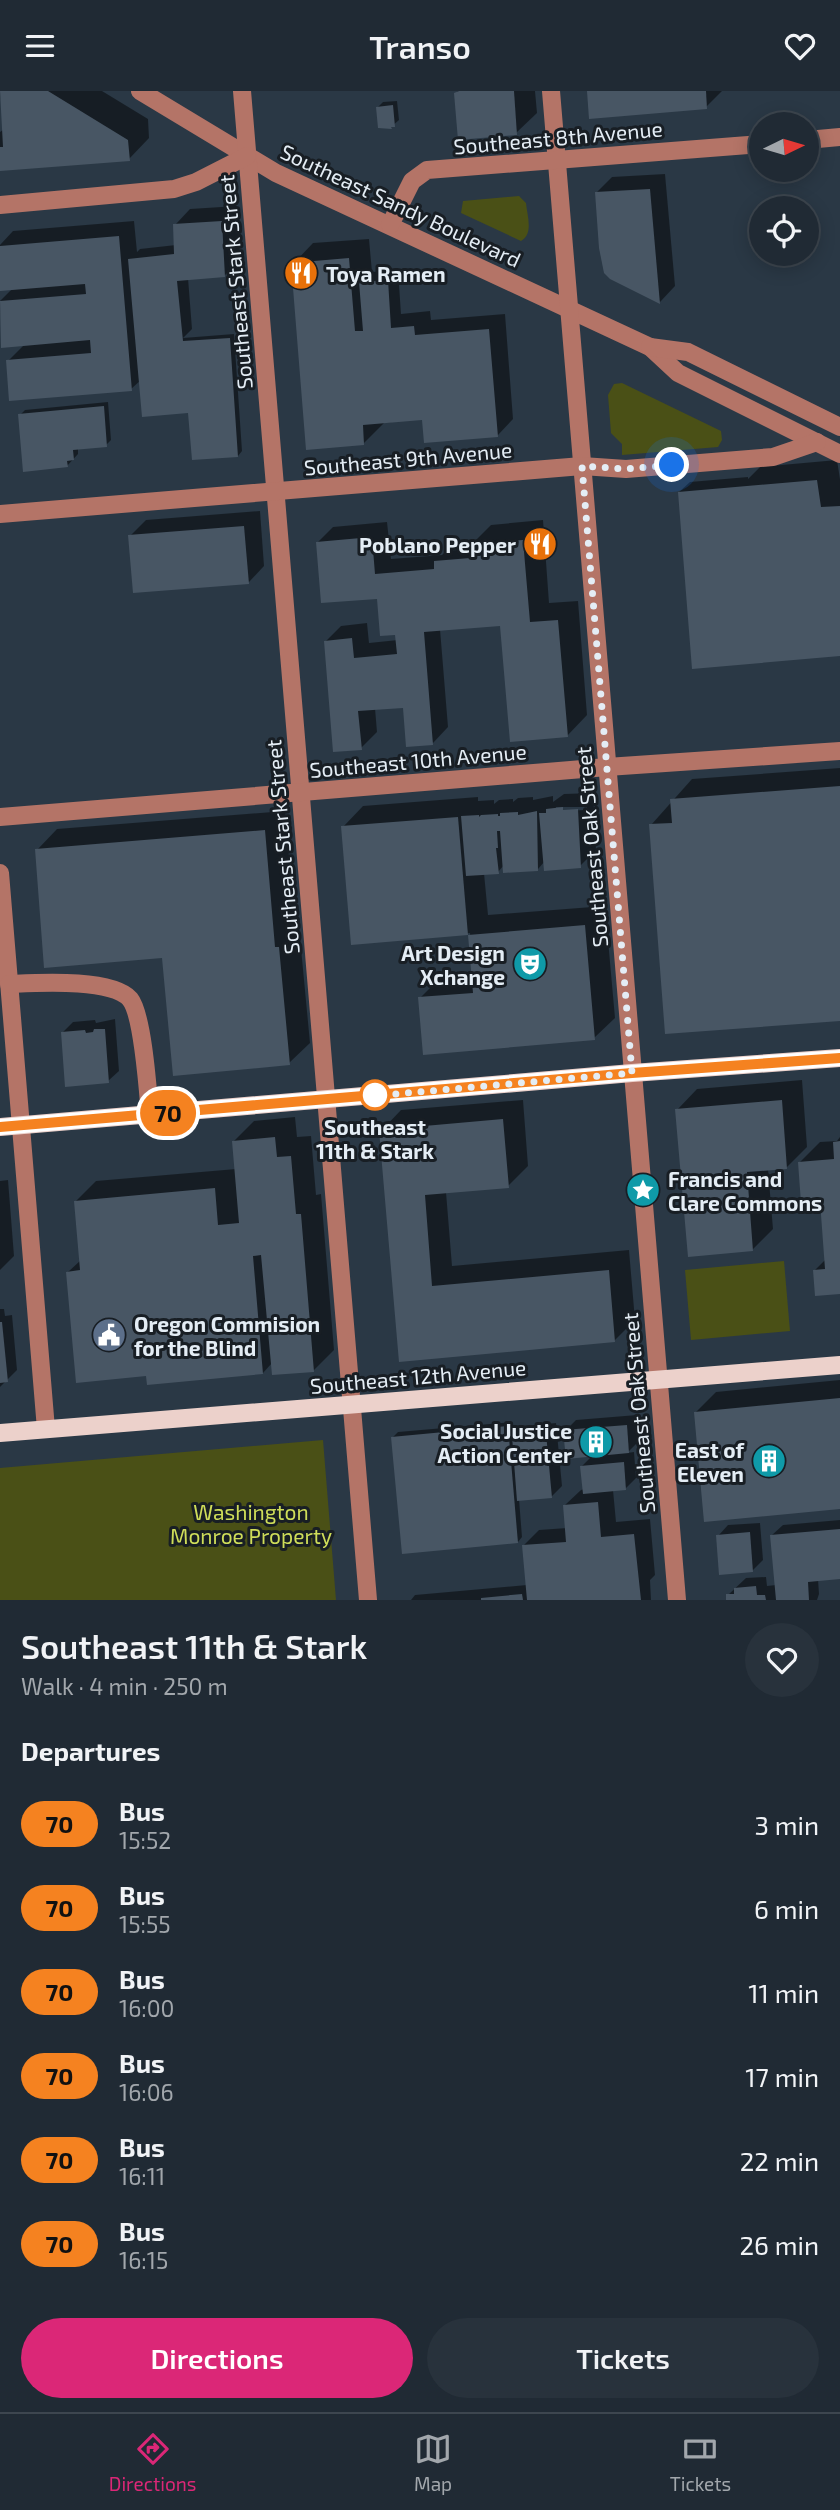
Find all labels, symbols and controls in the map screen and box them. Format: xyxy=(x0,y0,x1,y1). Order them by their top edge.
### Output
icon: menu xyxy=(21,27,59,65)
text: Transo xyxy=(369,27,471,65)
icon: heart xyxy=(781,27,819,65)
north arrow xyxy=(749,112,819,182)
map controls xyxy=(749,112,819,266)
street label: Southeast 8th Avenue xyxy=(453,115,663,159)
street label: Southeast Sandy Boulevard xyxy=(277,138,525,272)
street label: Southeast Stark Street xyxy=(213,174,257,390)
button: locate xyxy=(749,196,819,266)
restaurant icon: Toya Ramen xyxy=(282,254,320,292)
place label: Toya Ramen xyxy=(326,261,446,287)
street label: Southeast 9th Avenue xyxy=(303,436,513,480)
your location xyxy=(654,447,689,482)
restaurant icon: Poblano Pepper xyxy=(521,525,559,563)
place label: Poblano Pepper xyxy=(359,532,516,557)
street label: Southeast 10th Avenue xyxy=(308,738,528,782)
street label: Southeast Stark Street xyxy=(260,739,304,955)
street label: Southeast Oak Street xyxy=(570,746,612,948)
place label: Art Design Xchange xyxy=(401,940,505,989)
theatre icon: Art Design Xchange xyxy=(511,945,549,983)
marker: Southeast 11th & Stark xyxy=(360,1080,390,1110)
line badge: 70 xyxy=(136,1090,200,1136)
text: 70 xyxy=(154,1098,182,1127)
place label: Southeast 11th & Stark xyxy=(316,1114,434,1163)
place label: Francis and Clare Commons xyxy=(668,1166,822,1215)
place icon: Francis and Clare Commons xyxy=(624,1171,662,1209)
place label: Oregon Commision for the Blind xyxy=(134,1311,320,1360)
street label: Southeast Oak Street xyxy=(617,1312,659,1514)
public building icon: Oregon Commision for the Blind xyxy=(90,1316,128,1354)
street label: Southeast 12th Avenue xyxy=(309,1354,527,1398)
place label: Social Justice Action Center xyxy=(437,1418,572,1467)
building icon: Social Justice Action Center xyxy=(577,1423,615,1461)
place label: East of Eleven xyxy=(675,1437,745,1486)
building icon: East of Eleven xyxy=(750,1442,788,1480)
park label: Washington Monroe Property xyxy=(170,1499,332,1548)
button: heart xyxy=(745,1623,819,1697)
text: Southeast 11th & Stark xyxy=(21,1626,367,1666)
text: Walk · 4 min · 250 m xyxy=(21,1672,228,1700)
text: Departures xyxy=(21,1735,160,1766)
text: Bus xyxy=(119,1795,165,1826)
text: 70 xyxy=(46,1809,73,1838)
text: 3 min xyxy=(754,1809,819,1840)
text: 15:52 xyxy=(119,1826,171,1854)
text: Bus xyxy=(119,1879,165,1910)
text: 70 xyxy=(46,1893,73,1922)
text: 6 min xyxy=(754,1893,819,1924)
text: 15:55 xyxy=(119,1910,171,1938)
text: Bus xyxy=(119,1963,165,1994)
text: 70 xyxy=(46,1977,73,2006)
text: 11 min xyxy=(748,1977,819,2008)
text: 16:00 xyxy=(119,1994,174,2022)
text: Bus xyxy=(119,2047,165,2078)
text: 70 xyxy=(46,2061,73,2090)
text: 17 min xyxy=(745,2061,819,2092)
text: 16:06 xyxy=(119,2078,174,2106)
text: Bus xyxy=(119,2131,165,2162)
text: 70 xyxy=(46,2145,73,2174)
text: 22 min xyxy=(740,2145,819,2176)
text: 16:11 xyxy=(119,2162,165,2190)
text: Bus xyxy=(119,2215,165,2246)
text: 70 xyxy=(46,2229,73,2258)
text: 26 min xyxy=(739,2229,819,2260)
text: 16:15 xyxy=(119,2246,168,2274)
button: Directions xyxy=(21,2318,413,2398)
button: Tickets xyxy=(427,2318,819,2398)
tab: Directions xyxy=(109,2430,196,2495)
tab: Map xyxy=(414,2430,452,2495)
tab: Tickets xyxy=(670,2430,731,2495)

